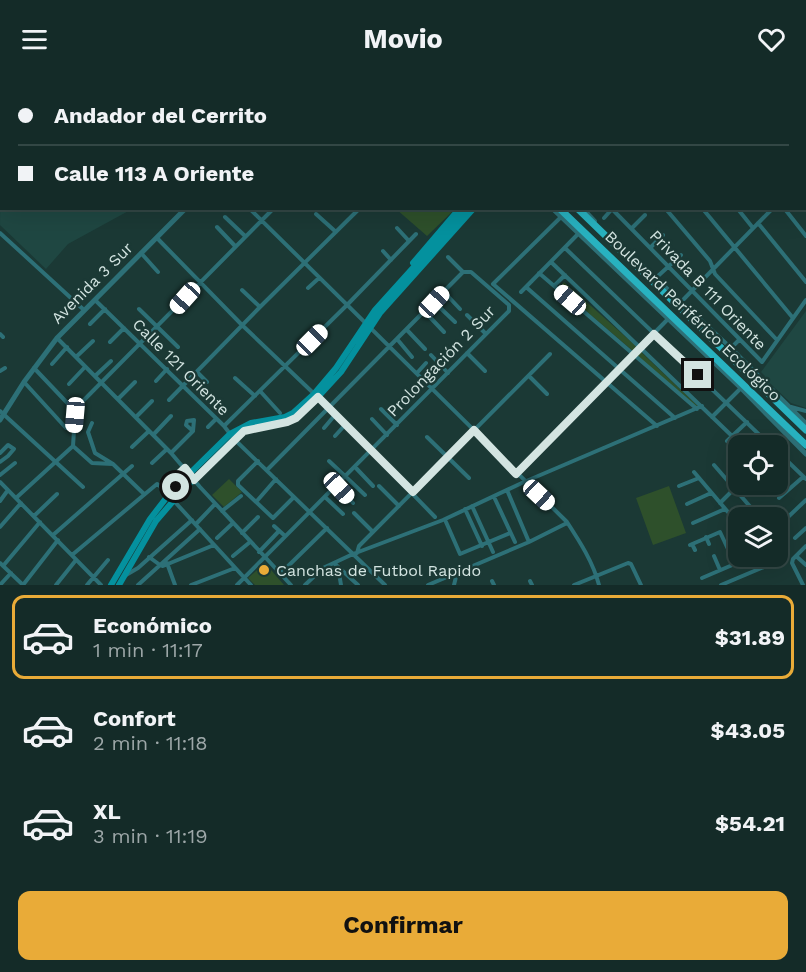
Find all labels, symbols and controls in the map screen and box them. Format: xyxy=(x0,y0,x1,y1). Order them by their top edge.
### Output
icon: menu xyxy=(18,23,51,56)
text: Movio xyxy=(363,23,443,55)
icon: heart xyxy=(755,23,788,56)
text: Andador del Cerrito xyxy=(54,103,267,128)
text: Calle 113 A Oriente xyxy=(54,161,254,186)
street label: Privada B 111 Oriente xyxy=(646,226,770,354)
street label: Boulevard Periférico Ecológico xyxy=(601,227,785,405)
street label: Avenida 3 Sur xyxy=(47,238,137,328)
car xyxy=(166,279,204,317)
car xyxy=(551,281,589,319)
car xyxy=(415,283,453,321)
street label: Prolongación 2 Sur xyxy=(383,301,499,421)
street label: Calle 121 Oriente xyxy=(129,315,233,419)
car xyxy=(293,321,331,359)
route end xyxy=(684,361,711,388)
car xyxy=(64,396,86,434)
map controls xyxy=(728,435,788,567)
button: locate xyxy=(728,435,788,495)
car xyxy=(320,469,358,507)
route start xyxy=(162,473,189,500)
car xyxy=(520,476,558,514)
button: layers xyxy=(728,507,788,567)
place label: Canchas de Futbol Rapido xyxy=(276,561,481,580)
marker: Canchas de Futbol Rapido xyxy=(257,563,271,577)
icon: car xyxy=(21,610,75,664)
text: Económico xyxy=(93,613,212,638)
text: $31.89 xyxy=(715,625,785,650)
text: 1 min · 11:17 xyxy=(93,638,203,662)
icon: car xyxy=(21,703,75,757)
text: Confort xyxy=(93,706,176,731)
text: $43.05 xyxy=(711,718,785,743)
text: 2 min · 11:18 xyxy=(93,731,208,755)
icon: car xyxy=(21,796,75,850)
text: XL xyxy=(93,799,121,824)
text: $54.21 xyxy=(715,811,785,836)
text: 3 min · 11:19 xyxy=(93,824,208,848)
button: Confirmar xyxy=(18,891,788,960)

